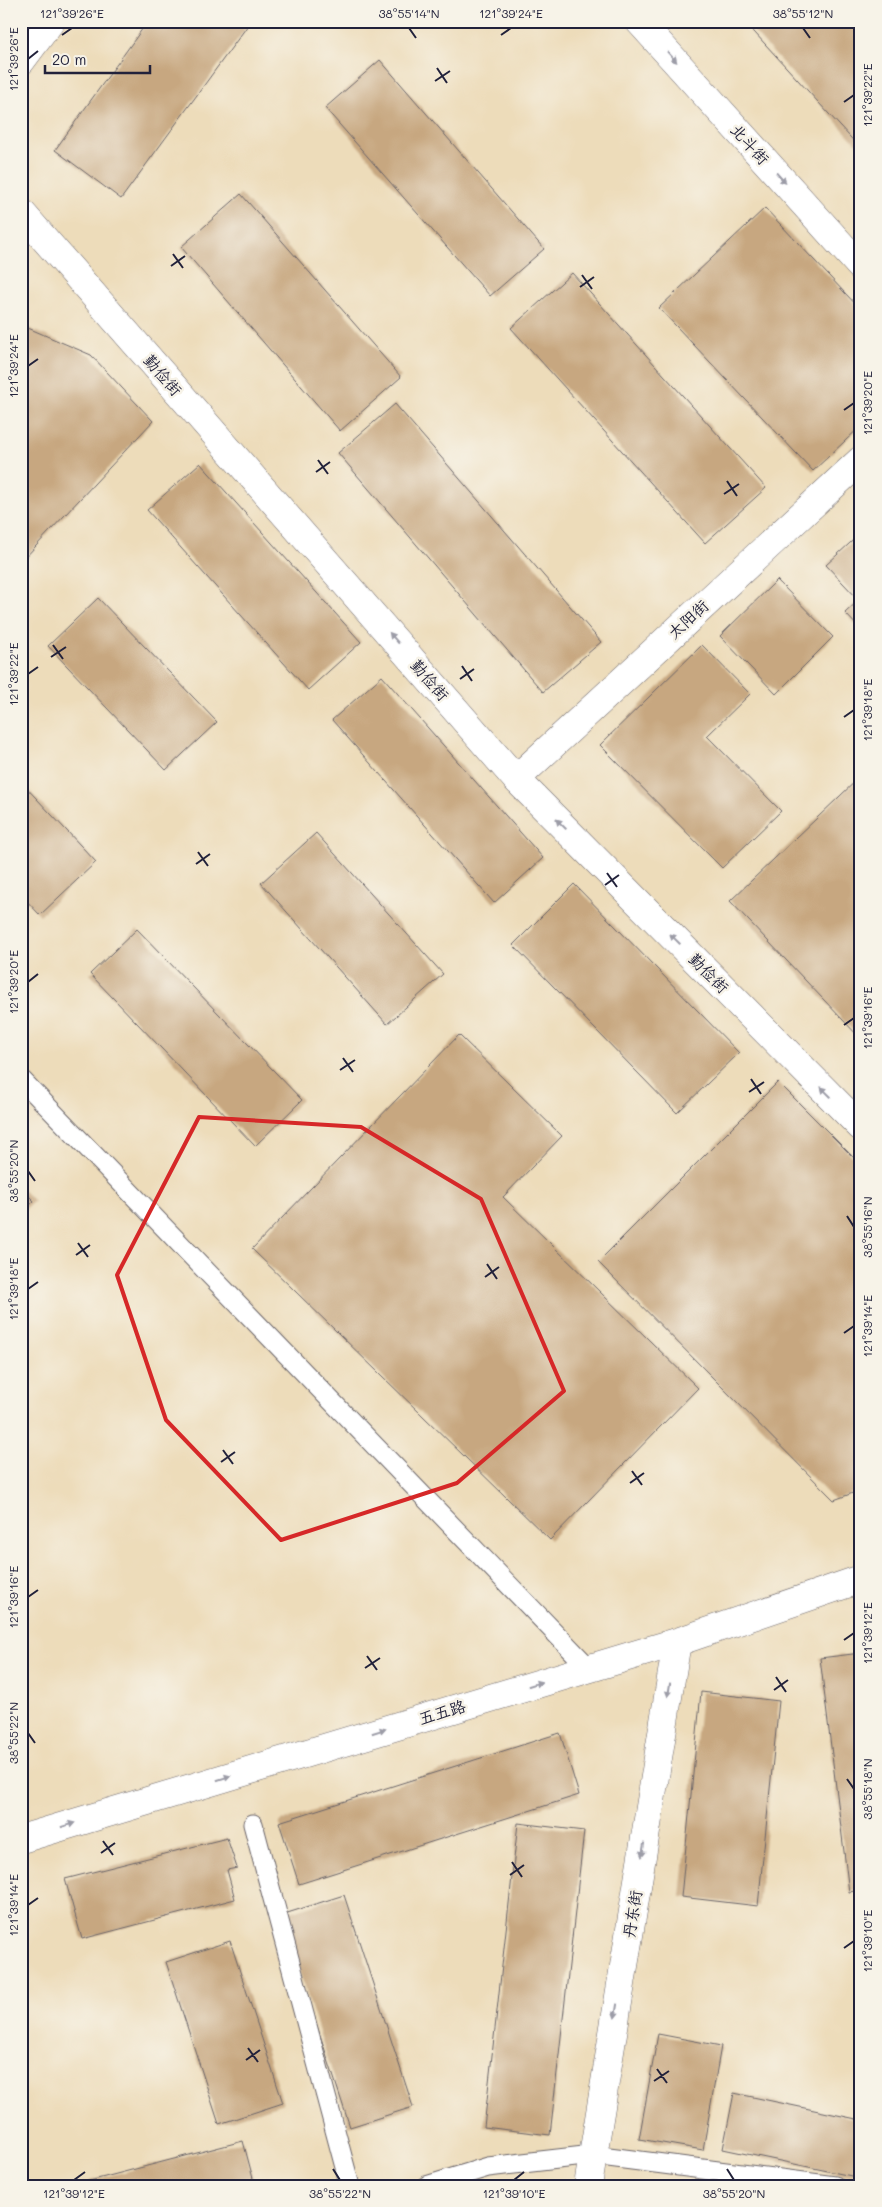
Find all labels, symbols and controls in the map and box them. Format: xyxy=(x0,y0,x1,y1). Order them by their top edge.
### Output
text: 121°39'26"E xyxy=(40,5,104,21)
text: 38°55'14"N xyxy=(378,5,440,21)
text: 121°39'24"E xyxy=(479,5,543,21)
text: 38°55'12"N xyxy=(773,5,833,21)
text: 121°39'26"E xyxy=(5,27,21,91)
scale bar xyxy=(45,42,150,74)
text: 20 m xyxy=(52,49,86,69)
one-way arrow xyxy=(666,51,678,63)
text: 121°39'22"E xyxy=(859,63,875,127)
street label: 北斗街 xyxy=(727,119,774,169)
one-way arrow xyxy=(775,172,786,185)
text: 121°39'24"E xyxy=(5,334,21,398)
street label: 勤俭街 xyxy=(140,350,187,400)
text: 121°39'20"E xyxy=(859,371,875,435)
street label: 太阳街 xyxy=(663,595,712,643)
one-way arrow xyxy=(388,632,399,645)
text: 121°39'22"E xyxy=(5,642,21,706)
street label: 勤俭街 xyxy=(407,655,454,705)
text: 121°39'18"E xyxy=(859,679,875,741)
one-way arrow xyxy=(555,818,567,830)
one-way arrow xyxy=(669,934,681,946)
street label: 勤俭街 xyxy=(685,948,734,997)
text: 121°39'20"E xyxy=(5,950,21,1014)
text: 121°39'16"E xyxy=(859,987,875,1049)
one-way arrow xyxy=(821,1086,833,1098)
text: 38°55'20"N xyxy=(5,1140,21,1202)
text: 38°55'16"N xyxy=(859,1196,875,1258)
text: 121°39'18"E xyxy=(5,1258,21,1320)
text: 121°39'14"E xyxy=(859,1295,875,1357)
text: 121°39'16"E xyxy=(5,1566,21,1628)
text: 121°39'12"E xyxy=(859,1602,875,1664)
one-way arrow xyxy=(527,1680,542,1688)
one-way arrow xyxy=(664,1682,672,1698)
street label: 五五路 xyxy=(416,1694,468,1729)
text: 38°55'22"N xyxy=(5,1702,21,1764)
one-way arrow xyxy=(372,1727,387,1735)
text: 38°55'18"N xyxy=(859,1758,875,1820)
one-way arrow xyxy=(216,1773,231,1781)
one-way arrow xyxy=(61,1820,76,1828)
one-way arrow xyxy=(638,1843,646,1859)
text: 121°39'14"E xyxy=(5,1874,21,1936)
street label: 丹东街 xyxy=(617,1889,646,1939)
text: 121°39'10"E xyxy=(859,1910,875,1972)
one-way arrow xyxy=(612,2003,620,2019)
text: 121°39'12"E xyxy=(43,2185,105,2201)
text: 38°55'22"N xyxy=(309,2185,371,2201)
text: 121°39'10"E xyxy=(483,2185,545,2201)
text: 38°55'20"N xyxy=(703,2185,765,2201)

